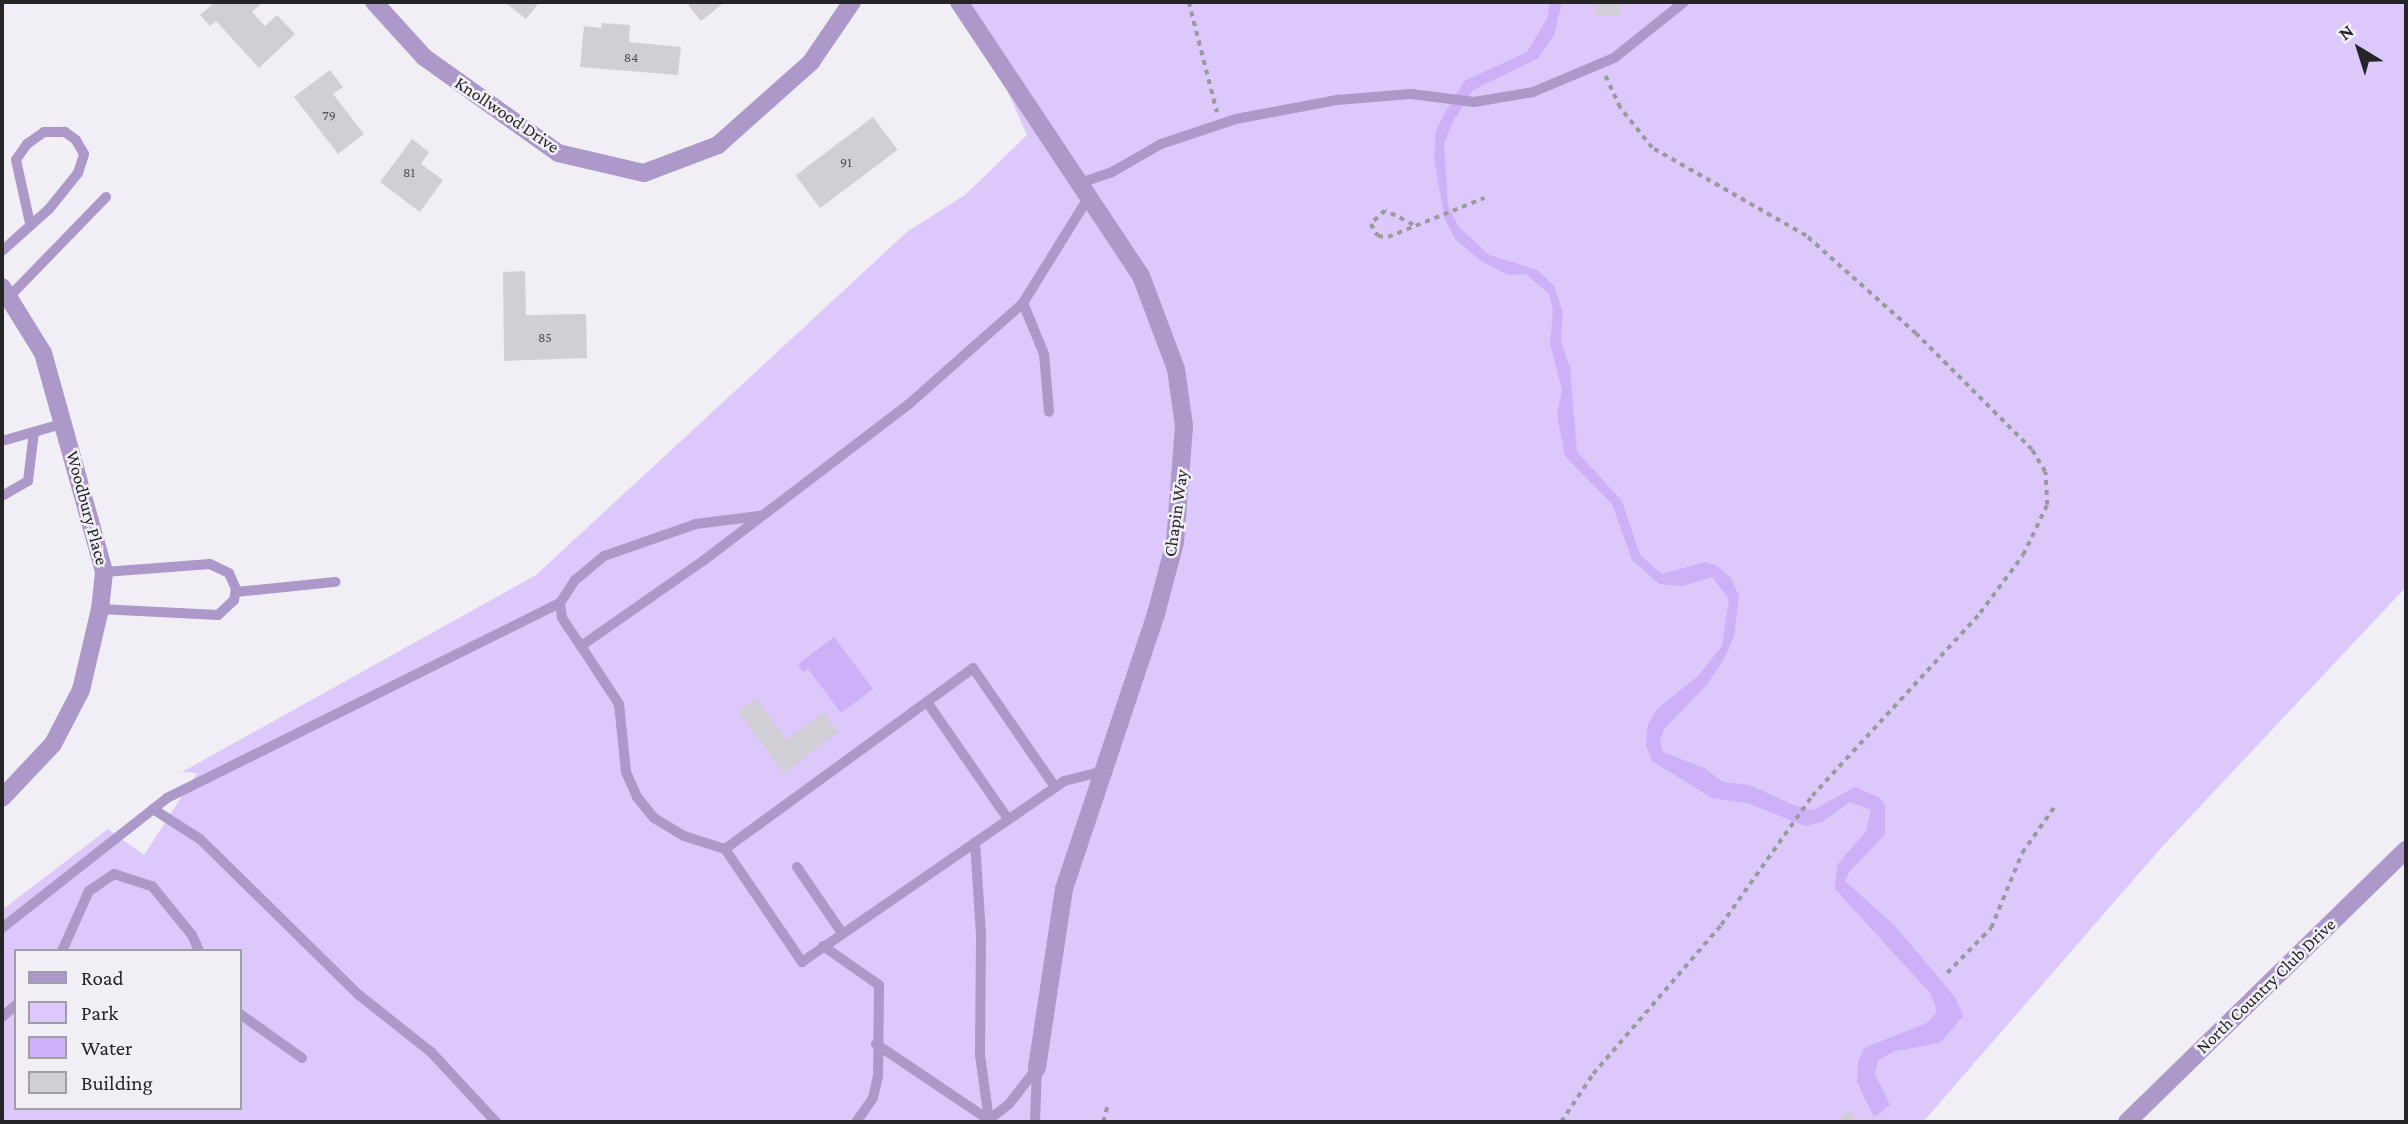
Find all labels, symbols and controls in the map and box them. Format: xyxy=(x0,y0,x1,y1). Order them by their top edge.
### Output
north arrow xyxy=(2324,14,2394,84)
text: N xyxy=(2334,20,2357,44)
house number: 84 xyxy=(624,49,638,65)
street label: Knollwood Drive xyxy=(451,72,563,158)
house number: 79 xyxy=(322,107,336,123)
house number: 91 xyxy=(840,154,852,170)
house number: 81 xyxy=(403,164,415,180)
house number: 85 xyxy=(538,329,552,345)
street label: Woodbury Place xyxy=(61,449,113,567)
street label: Chapin Way xyxy=(1159,468,1193,558)
street label: North Country Club Drive xyxy=(2192,914,2340,1058)
legend xyxy=(14,949,242,1110)
text: Road xyxy=(81,966,124,990)
text: Park xyxy=(81,1001,118,1025)
text: Water xyxy=(81,1036,133,1060)
text: Building xyxy=(81,1071,153,1095)

